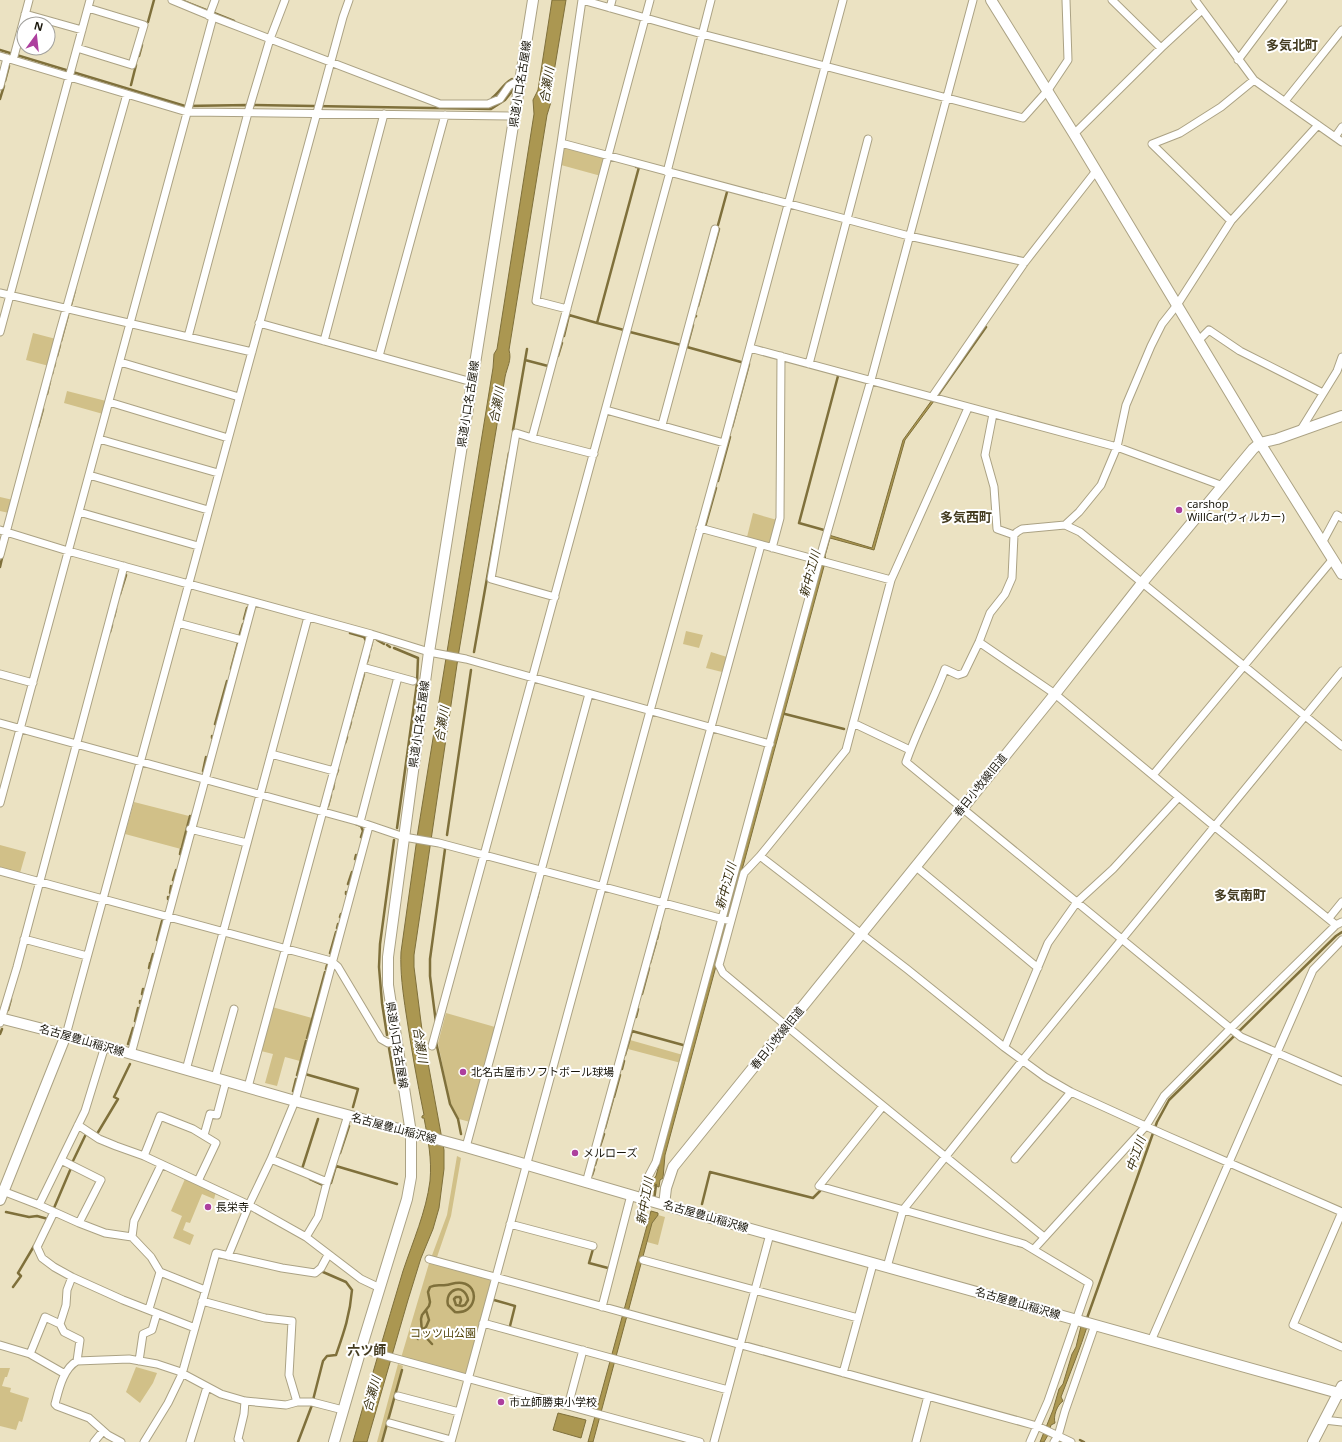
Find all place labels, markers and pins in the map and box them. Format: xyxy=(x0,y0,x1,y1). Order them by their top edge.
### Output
place label: carshop WillCar(ウィルカー) xyxy=(1187,496,1285,524)
marker: carshop WillCar(ウィルカー) xyxy=(1174,505,1184,515)
place label: 北名古屋市ソフトボール球場 xyxy=(471,1064,614,1079)
marker: 北名古屋市ソフトボール球場 xyxy=(458,1067,468,1077)
place label: メルローズ xyxy=(583,1145,637,1160)
marker: メルローズ xyxy=(570,1148,580,1158)
place label: 長栄寺 xyxy=(216,1199,249,1214)
marker: 長栄寺 xyxy=(203,1202,213,1212)
place label: 市立師勝東小学校 xyxy=(509,1394,597,1409)
marker: 市立師勝東小学校 xyxy=(496,1397,506,1407)

